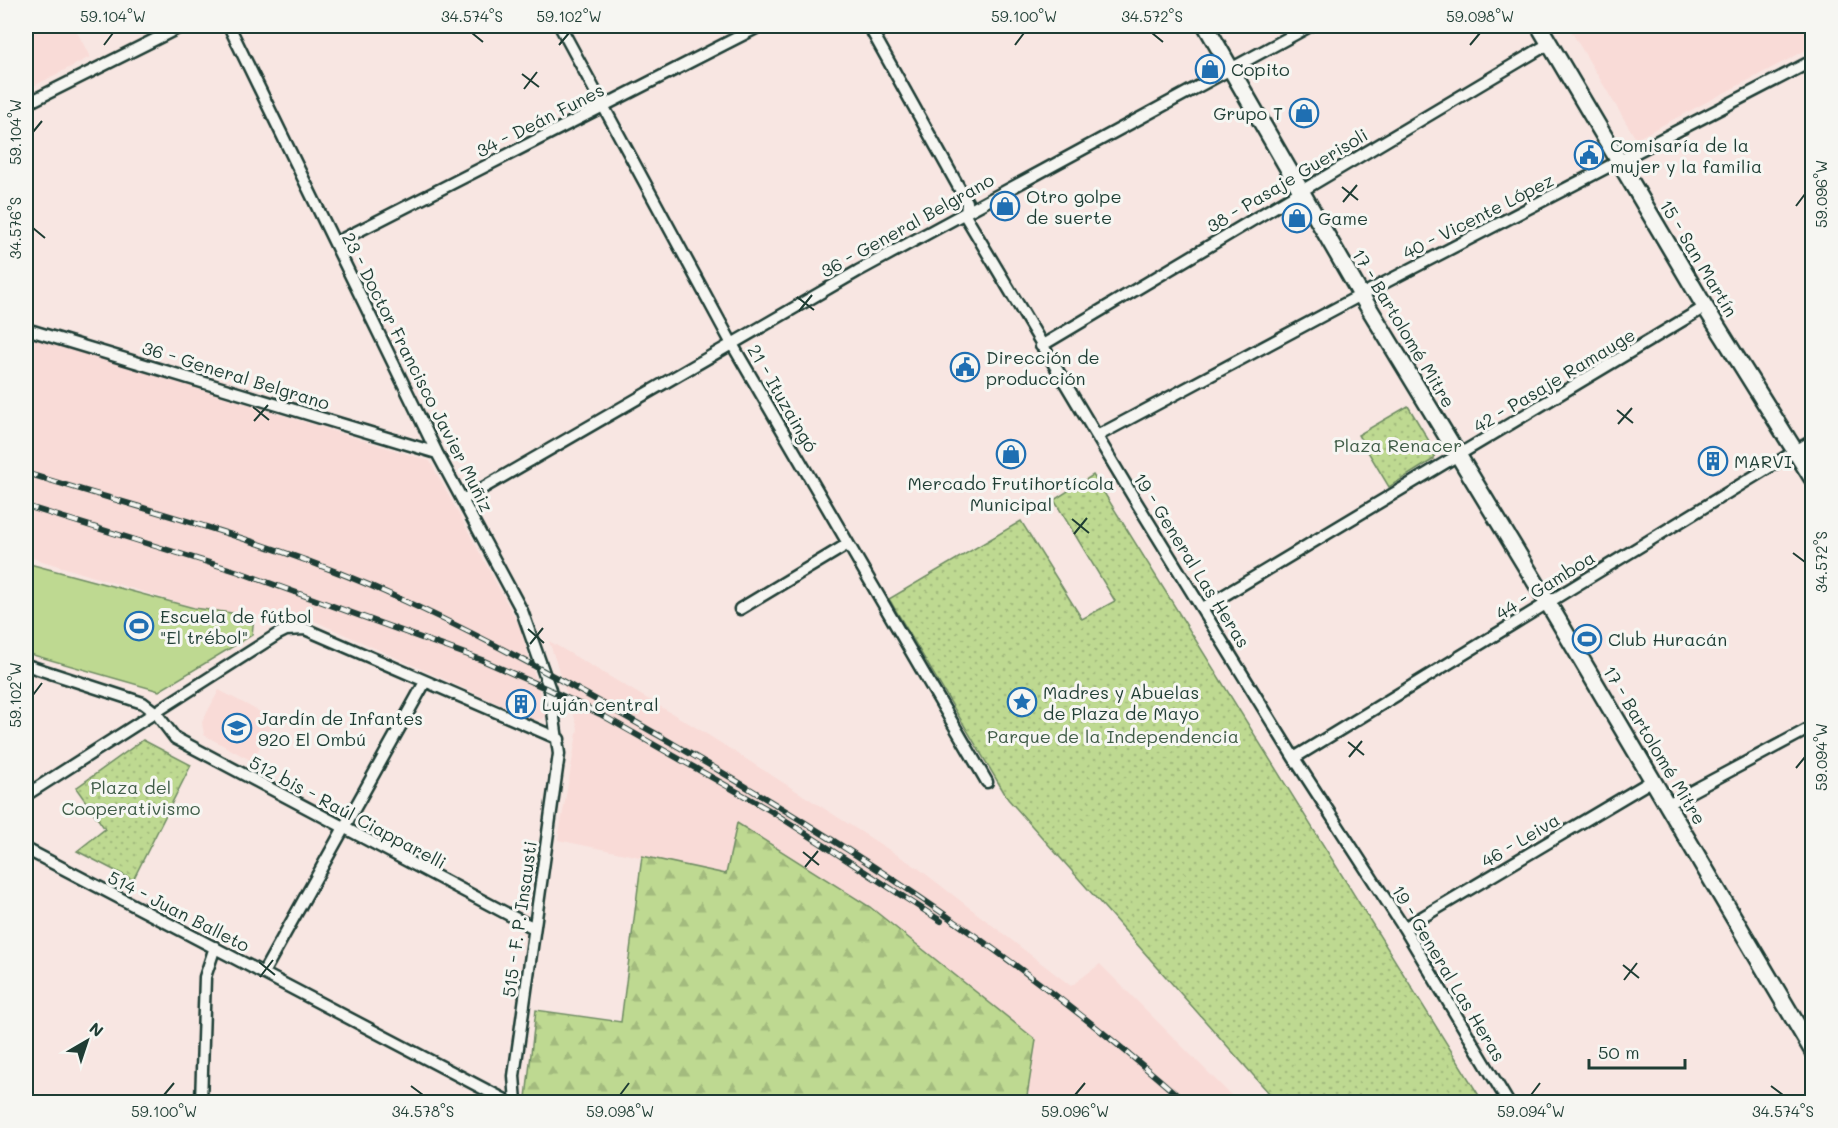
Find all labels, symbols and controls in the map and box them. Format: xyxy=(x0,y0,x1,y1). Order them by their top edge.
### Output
text: 59.104°W xyxy=(80,6,146,26)
text: 34.574°S xyxy=(441,6,503,26)
text: 59.102°W xyxy=(536,6,602,26)
text: 59.100°W xyxy=(991,6,1057,26)
text: 34.572°S xyxy=(1121,6,1183,26)
text: 59.098°W xyxy=(1446,6,1514,26)
shop icon: Copito xyxy=(1194,53,1226,85)
place label: Copito xyxy=(1231,57,1290,81)
street label: 34 - Deán Funes xyxy=(472,77,608,163)
shop icon: Grupo T xyxy=(1288,97,1320,129)
text: 59.104°W xyxy=(5,99,25,165)
place label: Grupo T xyxy=(1213,101,1283,125)
street label: 38 - Pasaje Guerisoli xyxy=(1202,122,1372,238)
place label: Comisaría de la mujer y la familia xyxy=(1610,133,1762,178)
public building icon: Comisaría de la mujer y la familia xyxy=(1573,139,1605,171)
text: 59.096°W xyxy=(1811,160,1831,228)
street label: 36 - General Belgrano xyxy=(816,167,998,283)
street label: 40 - Vicente López xyxy=(1398,167,1558,265)
place label: Otro golpe de suerte xyxy=(1026,184,1122,229)
shop icon: Otro golpe de suerte xyxy=(989,190,1021,222)
street label: 15 - San Martín xyxy=(1654,195,1744,321)
text: 34.576°S xyxy=(5,197,25,259)
shop icon: Game xyxy=(1281,202,1313,234)
place label: Game xyxy=(1318,206,1368,230)
street label: 23 - Doctor Francisco Javier Muñiz xyxy=(337,228,499,516)
street label: 17 - Bartolomé Mitre xyxy=(1347,244,1461,412)
street label: 42 - Pasaje Ramauge xyxy=(1469,322,1639,438)
street label: 36 - General Belgrano xyxy=(139,335,333,415)
street label: 21 - Ituzaingó xyxy=(742,340,824,457)
place label: Dirección de producción xyxy=(986,345,1100,390)
public building icon: Dirección de producción xyxy=(949,351,981,383)
park label: Plaza Renacer xyxy=(1334,433,1462,457)
shop icon: Mercado Frutihortícola Municipal xyxy=(995,438,1027,470)
building icon: MARVI xyxy=(1697,445,1729,477)
place label: MARVI xyxy=(1734,449,1792,473)
street label: 19 - General Las Heras xyxy=(1128,468,1256,652)
place label: Mercado Frutihortícola Municipal xyxy=(908,471,1114,516)
text: 34.572°S xyxy=(1811,531,1831,593)
street label: 44 - Gamboa xyxy=(1491,545,1599,625)
place label: Escuela de fútbol "El trébol" xyxy=(160,604,312,649)
sports icon: Escuela de fútbol "El trébol" xyxy=(123,610,155,642)
sports icon: Club Huracán xyxy=(1571,623,1603,655)
place label: Club Huracán xyxy=(1608,627,1727,651)
street label: 17 - Bartolomé Mitre xyxy=(1598,661,1712,829)
text: 59.102°W xyxy=(5,662,25,728)
place label: Madres y Abuelas de Plaza de Mayo xyxy=(1043,680,1199,725)
place icon: Madres y Abuelas de Plaza de Mayo xyxy=(1006,686,1038,718)
building icon: Luján central xyxy=(505,688,537,720)
place label: Luján central xyxy=(542,692,659,716)
place label: Jardín de Infantes 920 El Ombú xyxy=(258,706,423,751)
school or university icon: Jardín de Infantes 920 El Ombú xyxy=(221,712,253,744)
text: 59.094°W xyxy=(1811,723,1831,791)
park label: Parque de la Independencia xyxy=(987,724,1239,748)
street label: 512 bis - Raúl Ciapparelli xyxy=(245,750,451,874)
park label: Plaza del Cooperativismo xyxy=(62,775,201,820)
street label: 46 - Leiva xyxy=(1476,807,1564,873)
street label: 515 - F. P. Insausti xyxy=(496,839,542,999)
street label: 514 - Juan Balleto xyxy=(104,865,254,957)
street label: 19 - General Las Heras xyxy=(1387,880,1511,1066)
north arrow xyxy=(57,1011,117,1071)
text: N xyxy=(85,1017,108,1041)
scale bar xyxy=(1589,1032,1685,1070)
text: 50 m xyxy=(1598,1040,1640,1064)
text: 59.100°W xyxy=(131,1101,197,1121)
text: 34.578°S xyxy=(392,1101,454,1121)
text: 59.098°W xyxy=(586,1101,654,1121)
text: 59.096°W xyxy=(1041,1101,1109,1121)
text: 59.094°W xyxy=(1497,1101,1565,1121)
text: 34.574°S xyxy=(1752,1101,1814,1121)

